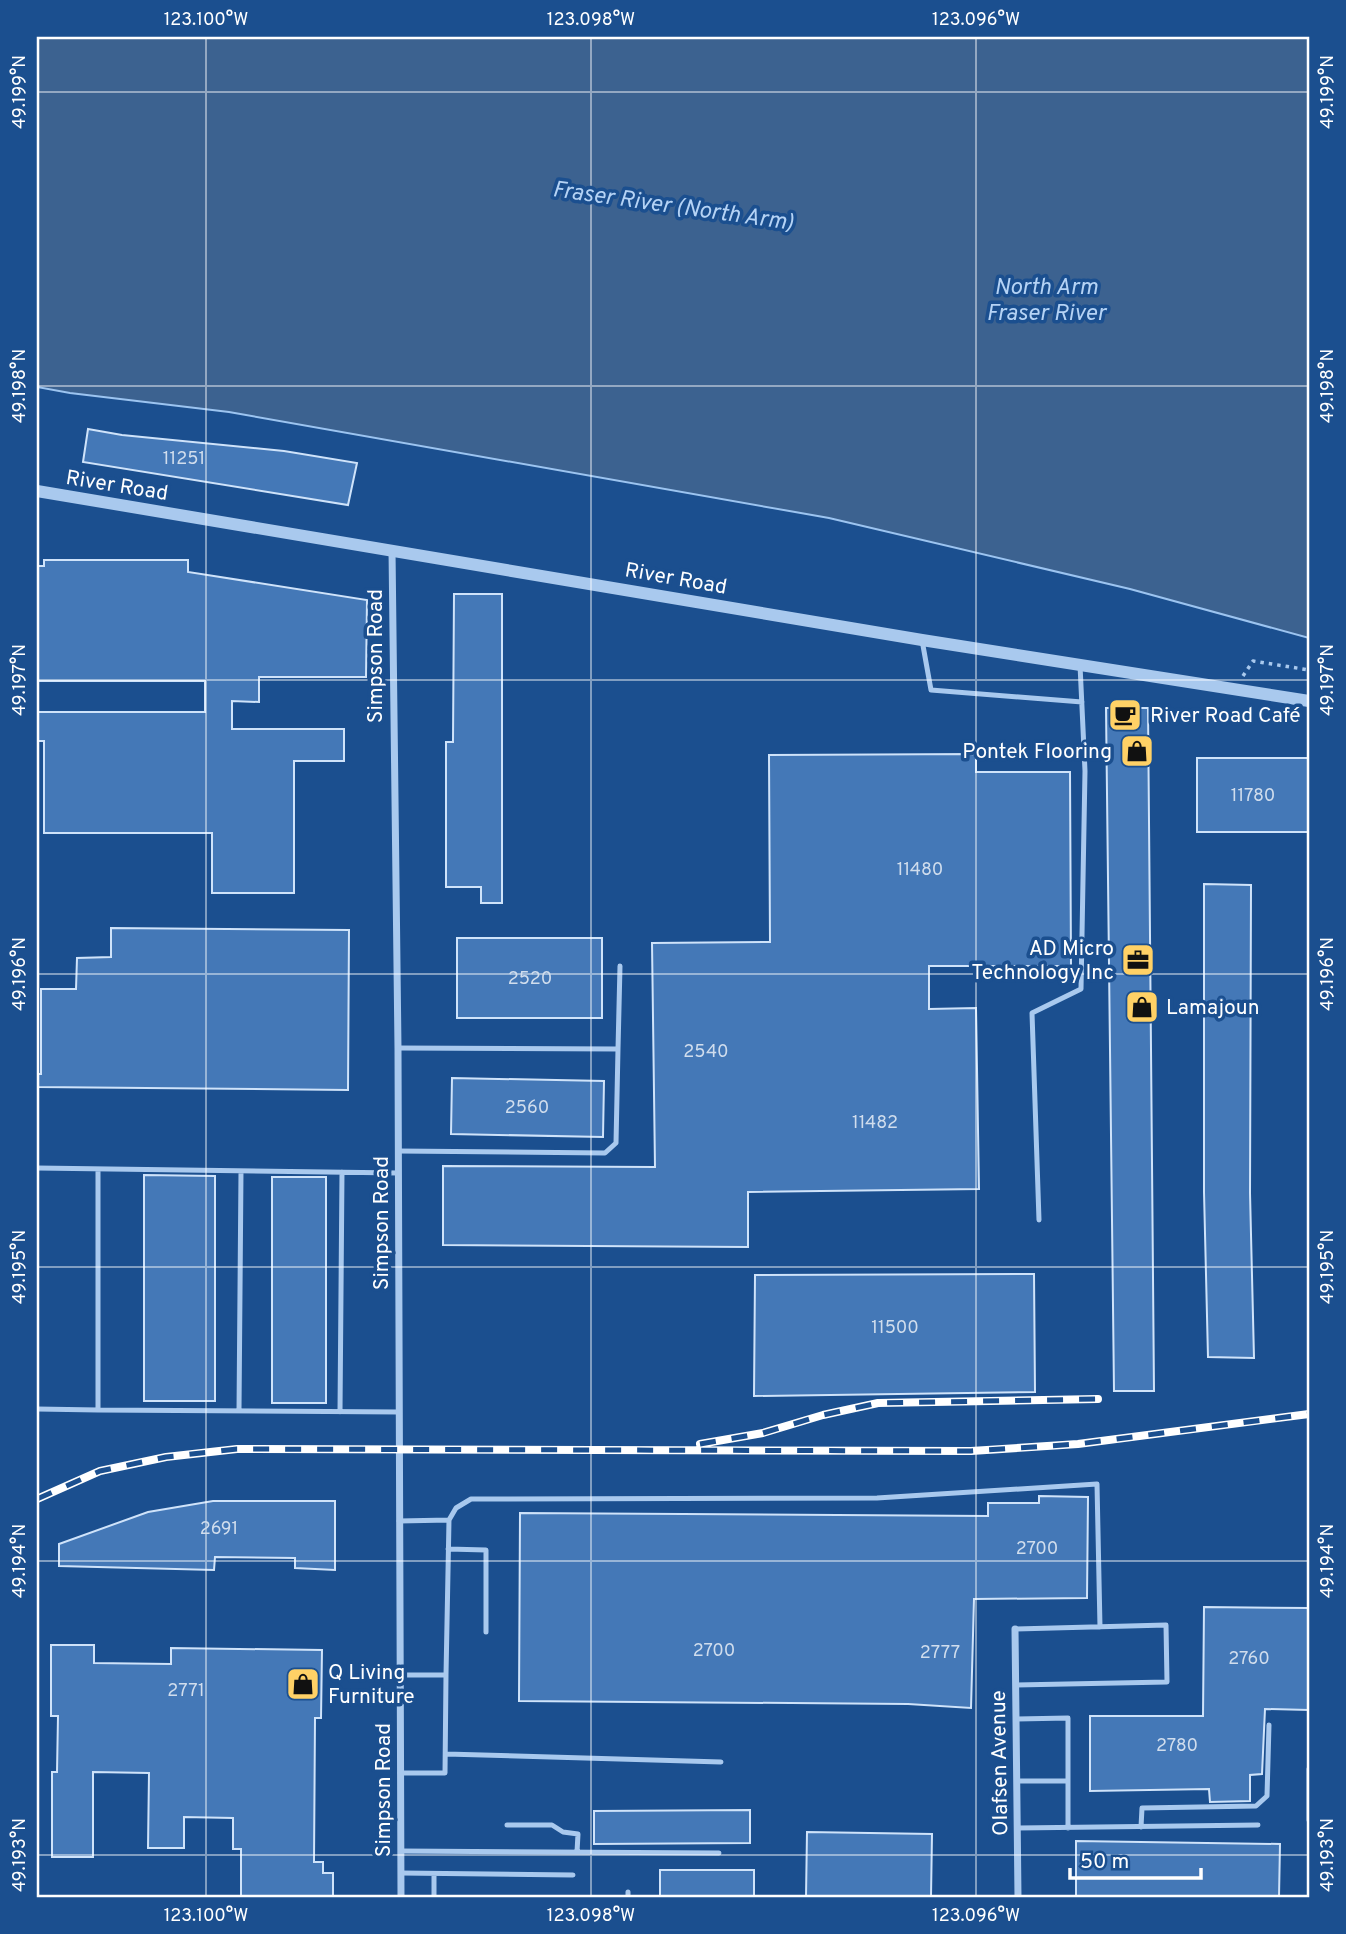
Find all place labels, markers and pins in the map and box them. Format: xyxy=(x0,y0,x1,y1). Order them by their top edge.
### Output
cafe icon: River Road Café xyxy=(1106,696,1144,734)
place label: River Road Café xyxy=(1150,703,1301,730)
shop icon: Pontek Flooring xyxy=(1118,732,1156,770)
place label: Pontek Flooring xyxy=(962,739,1112,766)
place label: AD Micro Technology Inc xyxy=(971,936,1114,987)
office icon: AD Micro Technology Inc xyxy=(1119,941,1157,979)
shop icon: Lamajoun xyxy=(1123,988,1161,1026)
place label: Lamajoun xyxy=(1166,995,1259,1022)
place label: Q Living Furniture xyxy=(328,1660,415,1711)
shop icon: Q Living Furniture xyxy=(284,1665,322,1703)

